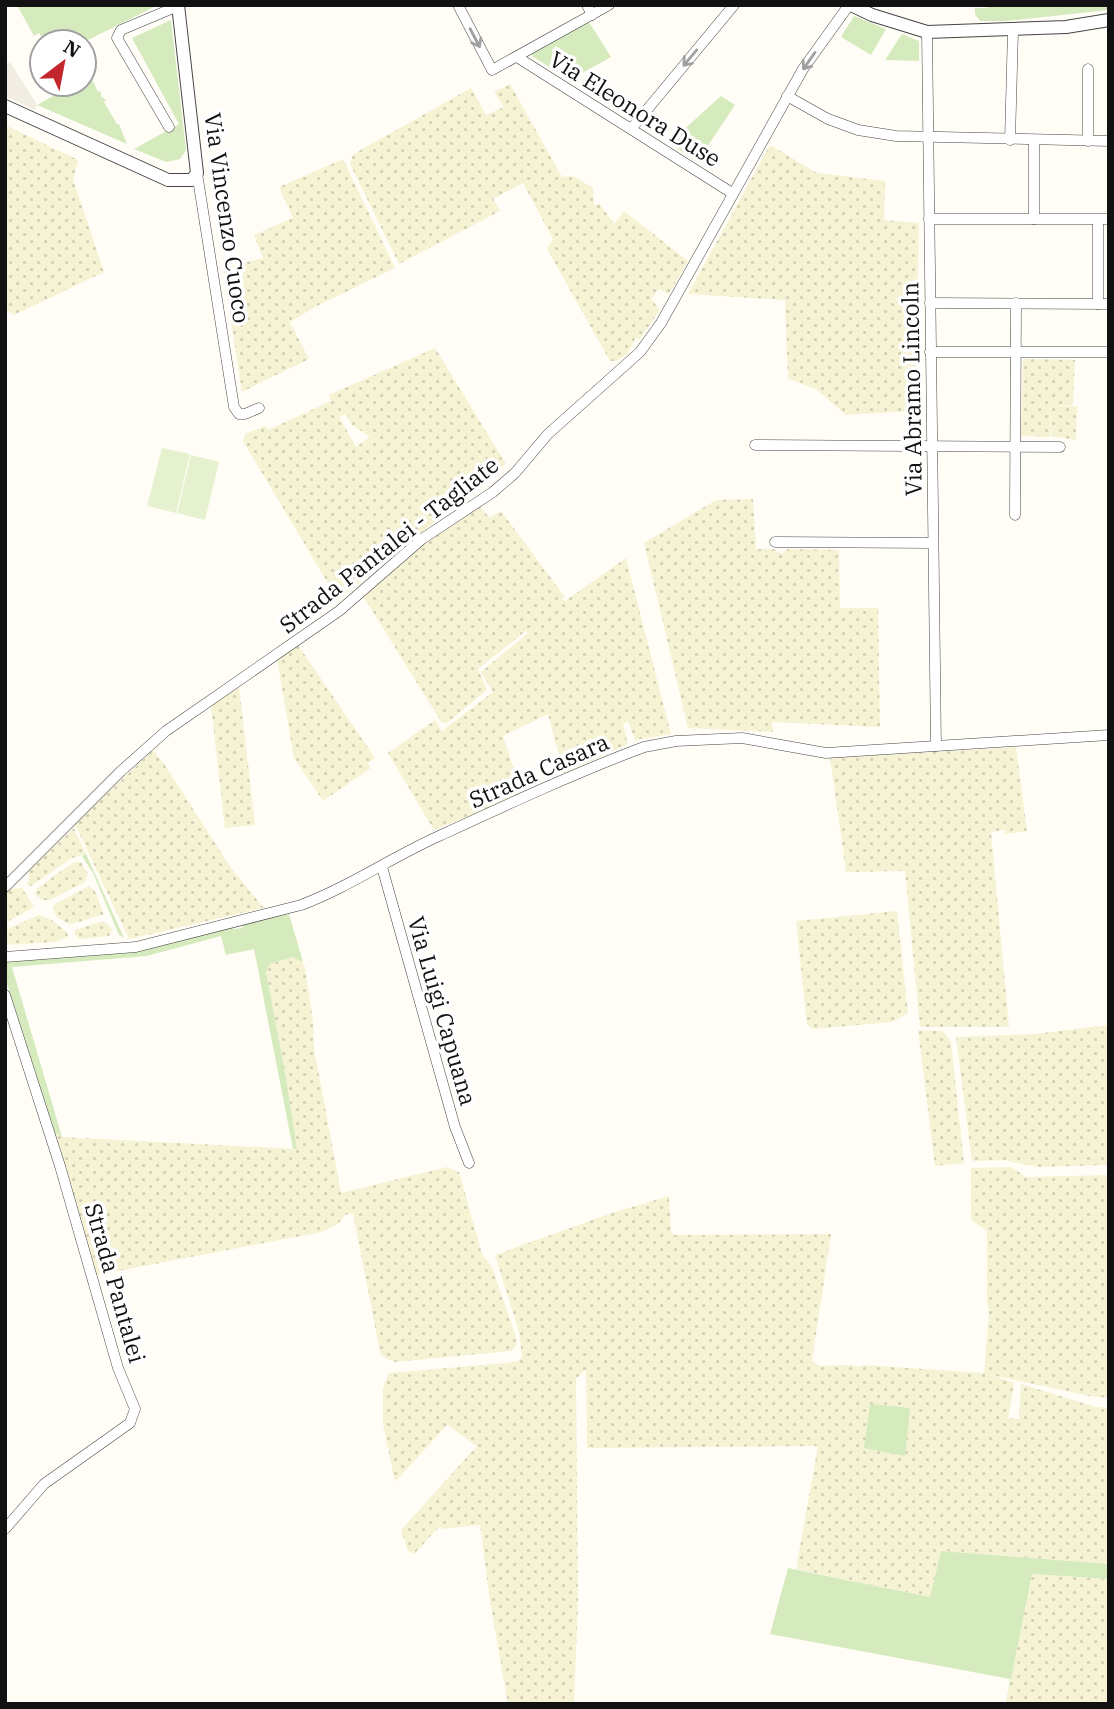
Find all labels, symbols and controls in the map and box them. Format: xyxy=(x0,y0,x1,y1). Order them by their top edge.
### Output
one-way arrow xyxy=(469,27,482,48)
north arrow xyxy=(28,28,98,98)
text: N xyxy=(59,34,85,63)
street label: Via Eleonora Duse xyxy=(544,43,727,173)
one-way arrow xyxy=(682,48,698,66)
one-way arrow xyxy=(802,51,816,70)
street label: Via Vincenzo Cuoco xyxy=(198,111,258,325)
street label: Via Abramo Lincoln xyxy=(894,282,928,496)
street label: Strada Pantalei - Tagliate xyxy=(273,449,504,639)
street label: Strada Casara xyxy=(464,726,613,814)
street label: Via Luigi Capuana xyxy=(402,913,484,1109)
street label: Strada Pantalei xyxy=(79,1199,153,1366)

